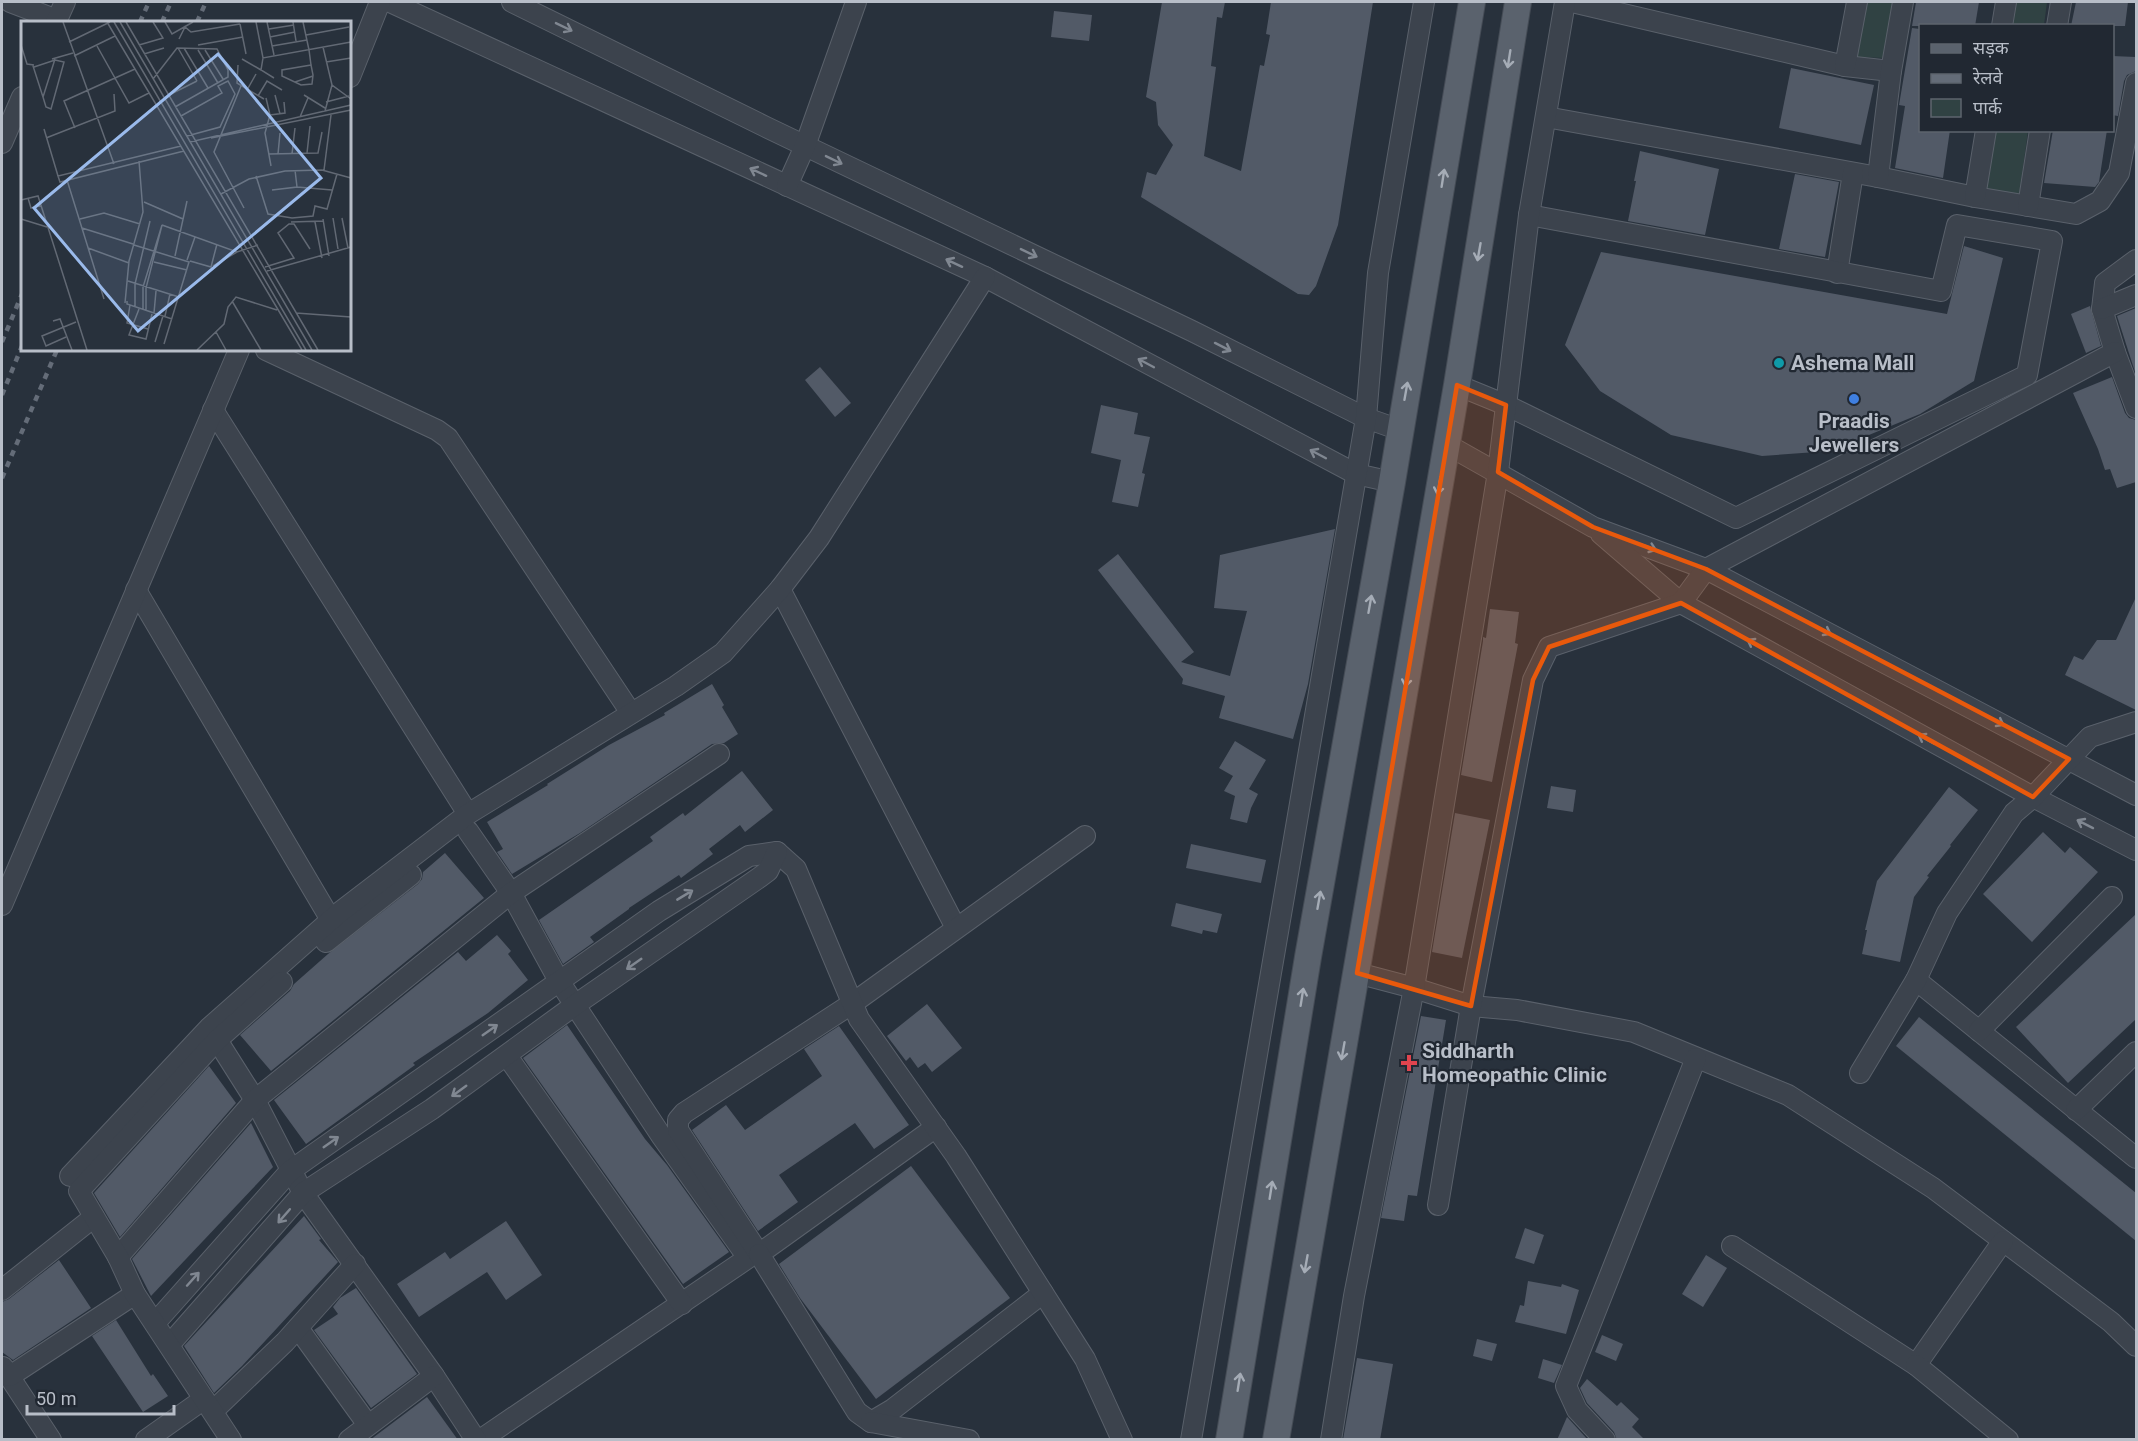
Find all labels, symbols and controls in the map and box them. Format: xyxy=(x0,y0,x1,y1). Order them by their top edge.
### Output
inset map xyxy=(21,21,351,351)
one-way arrow xyxy=(555,22,573,34)
legend xyxy=(1919,24,2114,132)
text: सड़क xyxy=(1973,37,2010,58)
one-way arrow xyxy=(1504,49,1515,69)
text: रेलवे xyxy=(1972,67,2004,88)
text: पार्क xyxy=(1973,97,2003,118)
one-way arrow xyxy=(824,154,842,166)
one-way arrow xyxy=(750,166,768,178)
one-way arrow xyxy=(1437,169,1448,189)
one-way arrow xyxy=(1473,242,1484,261)
one-way arrow xyxy=(1019,248,1037,259)
one-way arrow xyxy=(946,257,964,269)
one-way arrow xyxy=(1214,341,1232,353)
place label: Ashema Mall xyxy=(1791,351,1914,375)
marker: Ashema Mall xyxy=(1772,356,1786,370)
one-way arrow xyxy=(1137,357,1155,368)
one-way arrow xyxy=(1401,382,1412,402)
marker: Praadis Jewellers xyxy=(1847,392,1861,406)
place label: Praadis Jewellers xyxy=(1809,409,1900,457)
one-way arrow xyxy=(1310,448,1327,460)
one-way arrow xyxy=(1434,475,1445,495)
one-way arrow xyxy=(1638,542,1656,553)
one-way arrow xyxy=(1365,595,1376,615)
one-way arrow xyxy=(1814,625,1832,636)
one-way arrow xyxy=(1747,638,1764,650)
one-way arrow xyxy=(1401,668,1412,687)
one-way arrow xyxy=(1987,715,2004,727)
one-way arrow xyxy=(1918,732,1935,744)
one-way arrow xyxy=(2076,817,2094,829)
one-way arrow xyxy=(676,888,693,900)
one-way arrow xyxy=(1313,890,1324,910)
one-way arrow xyxy=(626,958,642,970)
one-way arrow xyxy=(1297,988,1308,1007)
one-way arrow xyxy=(482,1023,498,1036)
place label: Siddharth Homeopathic Clinic xyxy=(1422,1039,1607,1087)
one-way arrow xyxy=(1337,1041,1348,1060)
marker: Siddharth Homeopathic Clinic xyxy=(1400,1054,1418,1072)
one-way arrow xyxy=(451,1084,467,1097)
one-way arrow xyxy=(322,1136,338,1148)
one-way arrow xyxy=(1265,1180,1276,1200)
one-way arrow xyxy=(277,1208,291,1223)
one-way arrow xyxy=(1300,1253,1311,1273)
one-way arrow xyxy=(186,1272,200,1287)
one-way arrow xyxy=(1234,1373,1245,1392)
scale bar xyxy=(27,1378,174,1416)
text: 50 m xyxy=(36,1388,76,1409)

